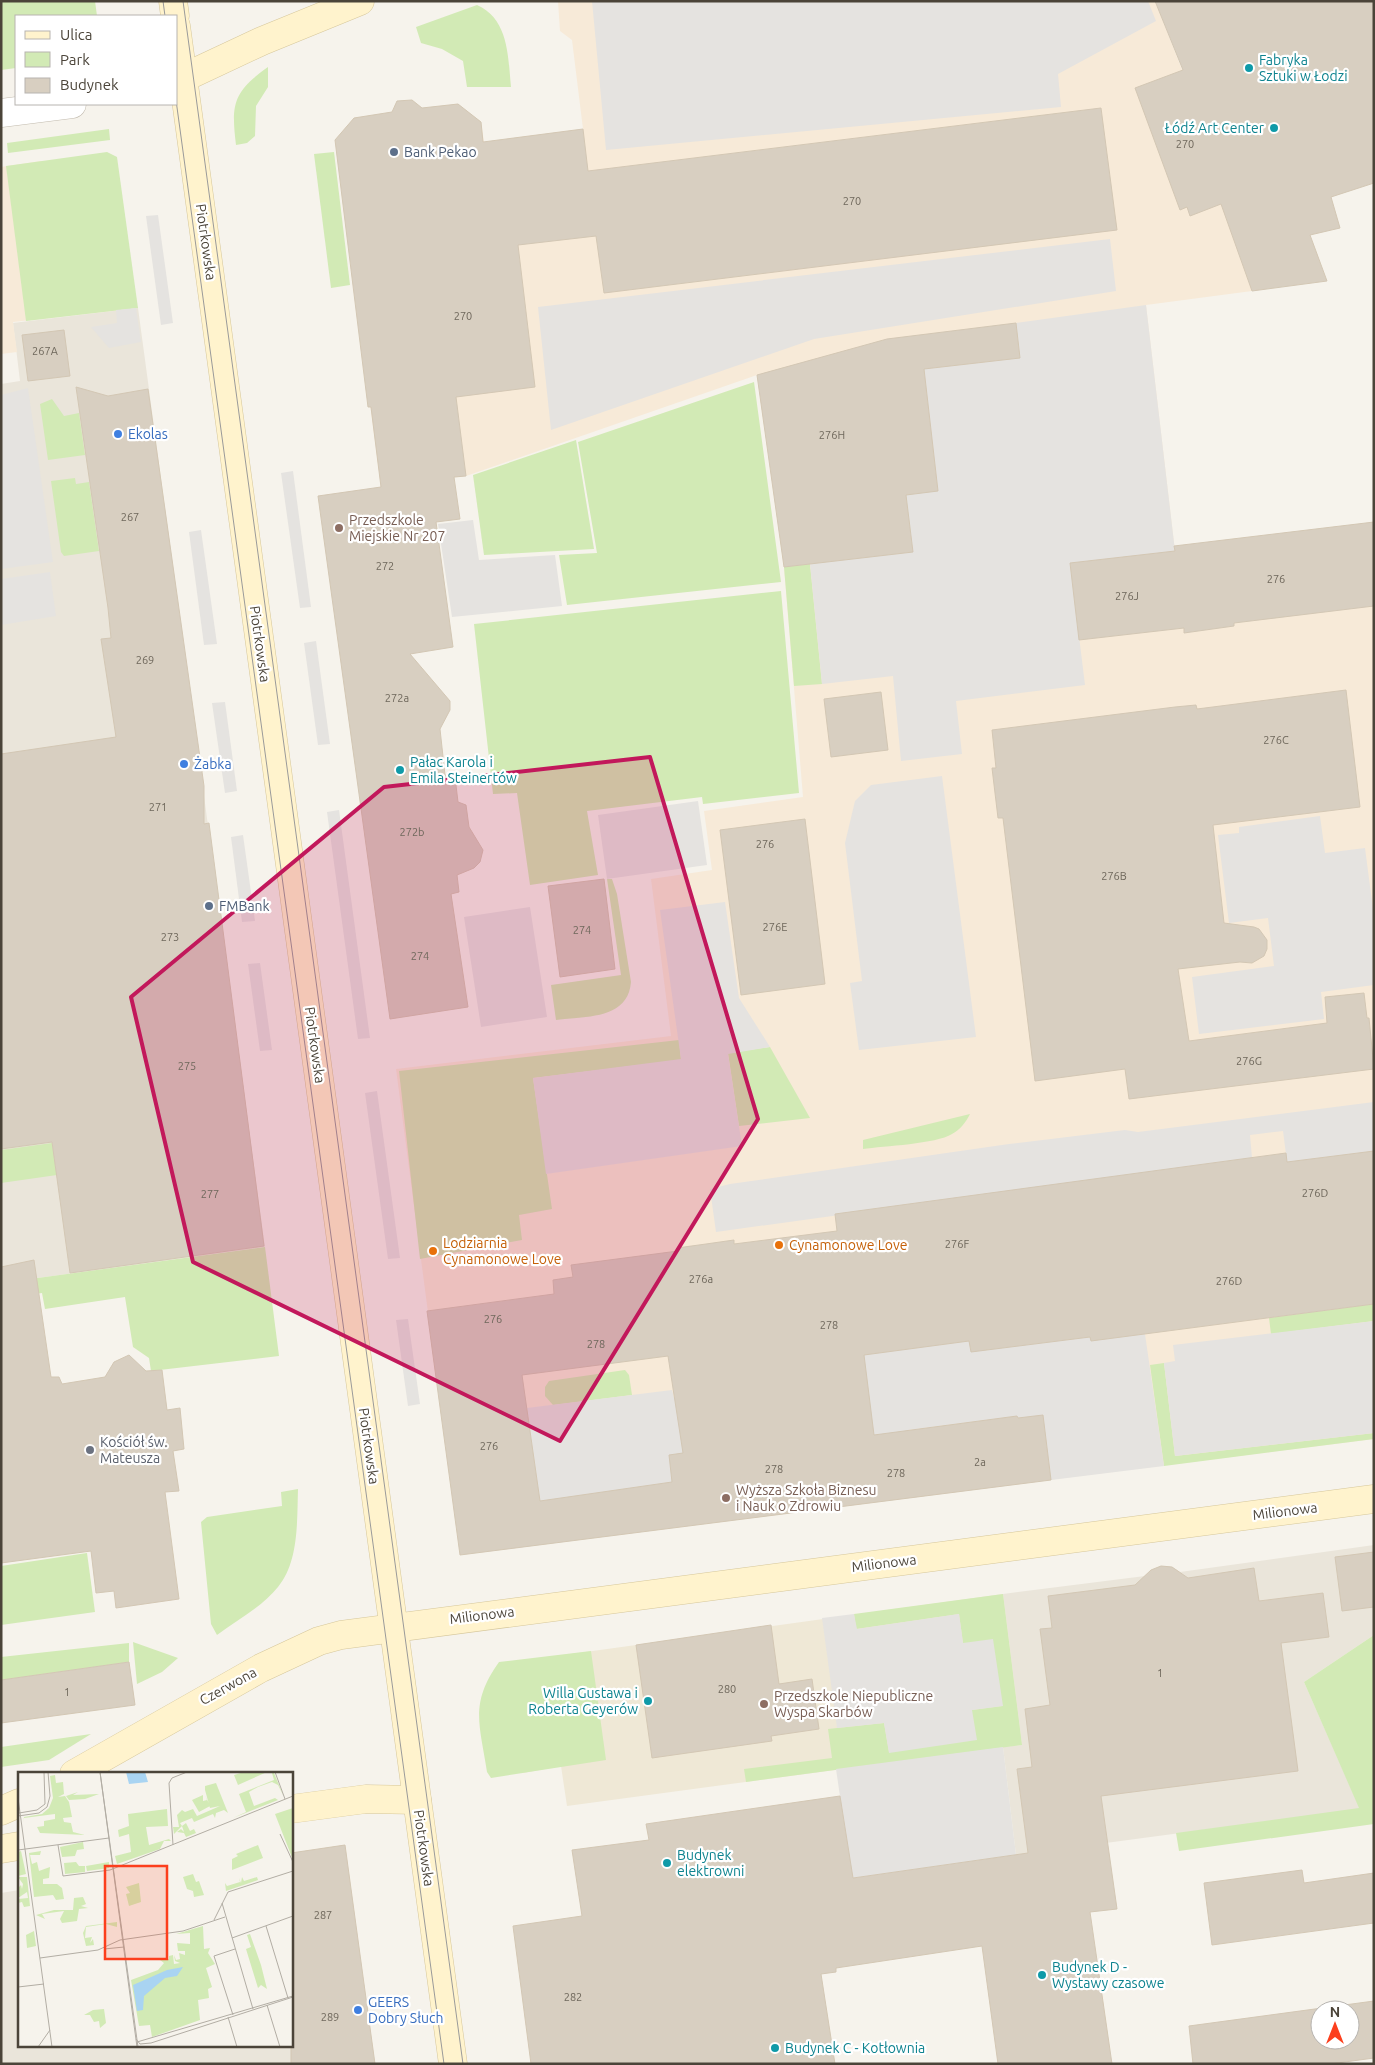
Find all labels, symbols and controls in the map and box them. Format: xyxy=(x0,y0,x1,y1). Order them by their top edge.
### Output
legend xyxy=(15,15,178,105)
text: Ulica xyxy=(60,26,92,43)
text: Park xyxy=(60,51,90,68)
place label: Fabryka Sztuki w Łodzi xyxy=(1259,52,1348,84)
marker: Fabryka Sztuki w Łodzi xyxy=(1243,62,1255,74)
text: Budynek xyxy=(60,76,119,93)
place label: Łódź Art Center xyxy=(1165,120,1265,136)
marker: Łódź Art Center xyxy=(1268,122,1280,134)
house number: 270 xyxy=(1176,138,1194,150)
place label: Bank Pekao xyxy=(404,144,477,160)
marker: Bank Pekao xyxy=(388,146,400,158)
house number: 270 xyxy=(843,195,861,207)
street label: Piotrkowska xyxy=(193,203,219,281)
house number: 270 xyxy=(454,310,472,322)
house number: 267A xyxy=(32,345,59,357)
place label: Ekolas xyxy=(128,426,168,442)
marker: Ekolas xyxy=(112,428,124,440)
house number: 276H xyxy=(819,429,845,441)
house number: 267 xyxy=(121,511,139,523)
place label: Przedszkole Miejskie Nr 207 xyxy=(349,512,445,544)
marker: Przedszkole Miejskie Nr 207 xyxy=(333,522,345,534)
house number: 272 xyxy=(376,560,394,572)
house number: 276 xyxy=(1267,573,1285,585)
house number: 276J xyxy=(1115,590,1139,602)
street label: Piotrkowska xyxy=(247,605,273,683)
house number: 269 xyxy=(136,654,154,666)
house number: 272a xyxy=(385,692,409,704)
house number: 276C xyxy=(1263,734,1289,746)
place label: Pałac Karola i Emila Steinertów xyxy=(410,754,517,786)
place label: Żabka xyxy=(194,756,232,772)
marker: Żabka xyxy=(178,758,190,770)
marker: Pałac Karola i Emila Steinertów xyxy=(394,764,406,776)
house number: 271 xyxy=(149,801,167,813)
house number: 272b xyxy=(399,826,425,838)
house number: 276 xyxy=(756,838,774,850)
house number: 276B xyxy=(1101,870,1127,882)
place label: FMBank xyxy=(219,898,270,914)
marker: FMBank xyxy=(203,900,215,912)
house number: 276E xyxy=(763,921,787,933)
house number: 274 xyxy=(573,924,591,936)
house number: 273 xyxy=(161,931,179,943)
house number: 274 xyxy=(411,950,429,962)
street label: Piotrkowska xyxy=(302,1006,328,1084)
house number: 276G xyxy=(1236,1055,1262,1067)
house number: 275 xyxy=(178,1060,196,1072)
house number: 276D xyxy=(1302,1187,1328,1199)
house number: 277 xyxy=(201,1188,219,1200)
place label: Lodziarnia Cynamonowe Love xyxy=(443,1235,562,1267)
place label: Cynamonowe Love xyxy=(789,1237,908,1253)
house number: 276F xyxy=(945,1238,969,1250)
marker: Cynamonowe Love xyxy=(773,1239,785,1251)
marker: Lodziarnia Cynamonowe Love xyxy=(427,1245,439,1257)
house number: 276a xyxy=(689,1273,713,1285)
house number: 276D xyxy=(1216,1275,1242,1287)
house number: 276 xyxy=(484,1313,502,1325)
house number: 278 xyxy=(820,1319,838,1331)
house number: 278 xyxy=(587,1338,605,1350)
street label: Piotrkowska xyxy=(356,1407,382,1485)
place label: Kościół św. Mateusza xyxy=(100,1434,168,1466)
house number: 276 xyxy=(480,1440,498,1452)
marker: Kościół św. Mateusza xyxy=(84,1444,96,1456)
house number: 2a xyxy=(974,1456,986,1468)
house number: 278 xyxy=(765,1463,783,1475)
house number: 278 xyxy=(887,1467,905,1479)
place label: Wyższa Szkoła Biznesu i Nauk o Zdrowiu xyxy=(736,1482,876,1514)
marker: Wyższa Szkoła Biznesu i Nauk o Zdrowiu xyxy=(720,1492,732,1504)
street label: Milionowa xyxy=(1252,1499,1318,1523)
street label: Milionowa xyxy=(851,1551,917,1575)
street label: Milionowa xyxy=(449,1603,515,1627)
street label: Czerwona xyxy=(197,1664,259,1708)
house number: 1 xyxy=(1157,1667,1163,1679)
house number: 280 xyxy=(718,1683,736,1695)
place label: Willa Gustawa i Roberta Geyerów xyxy=(528,1685,638,1717)
house number: 1 xyxy=(64,1686,70,1698)
place label: Przedszkole Niepubliczne Wyspa Skarbów xyxy=(774,1688,933,1720)
marker: Willa Gustawa i Roberta Geyerów xyxy=(642,1695,654,1707)
marker: Przedszkole Niepubliczne Wyspa Skarbów xyxy=(758,1698,770,1710)
inset map xyxy=(18,1772,292,2048)
street label: Piotrkowska xyxy=(411,1809,437,1887)
place label: Budynek elektrowni xyxy=(677,1847,744,1879)
marker: Budynek elektrowni xyxy=(661,1857,673,1869)
house number: 287 xyxy=(314,1909,332,1921)
place label: Budynek D - Wystawy czasowe xyxy=(1052,1959,1164,1991)
marker: Budynek D - Wystawy czasowe xyxy=(1036,1969,1048,1981)
house number: 282 xyxy=(564,1991,582,2003)
place label: GEERS Dobry Słuch xyxy=(368,1994,443,2026)
north arrow xyxy=(1310,2000,1360,2050)
marker: GEERS Dobry Słuch xyxy=(352,2004,364,2016)
text: N xyxy=(1330,2004,1340,2020)
house number: 289 xyxy=(321,2011,339,2023)
place label: Budynek C - Kotłownia xyxy=(785,2040,925,2056)
marker: Budynek C - Kotłownia xyxy=(769,2042,781,2054)

